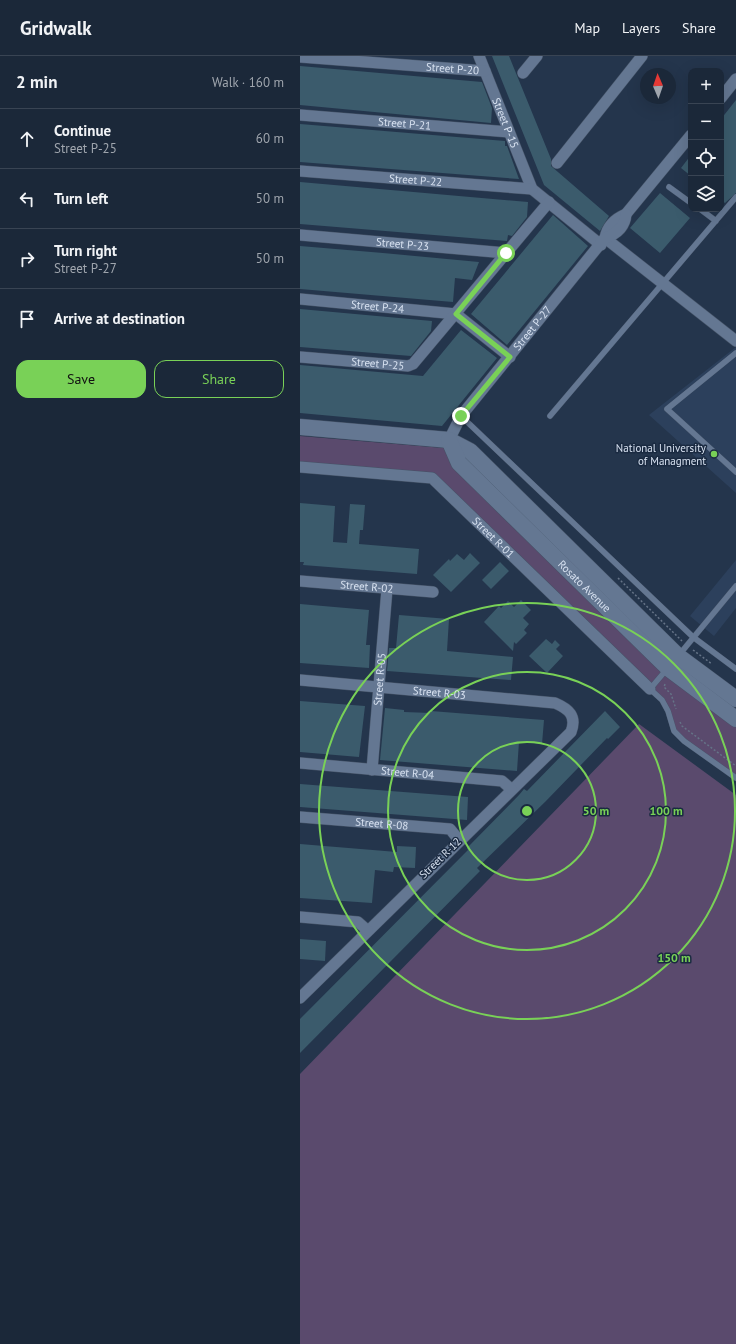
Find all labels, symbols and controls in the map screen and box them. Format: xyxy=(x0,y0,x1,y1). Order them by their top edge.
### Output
text: Gridwalk xyxy=(20,16,92,40)
text: Map xyxy=(574,19,600,37)
text: Layers xyxy=(622,19,660,37)
text: Share xyxy=(682,19,716,37)
street label: Street P-20 xyxy=(426,60,480,78)
north arrow xyxy=(640,68,676,104)
map controls xyxy=(688,68,724,212)
button: + xyxy=(688,68,724,104)
text: 2 min xyxy=(16,71,57,93)
text: Walk · 160 m xyxy=(212,74,284,91)
street label: Street P-15 xyxy=(489,96,522,150)
button: − xyxy=(688,104,724,140)
street label: Street P-21 xyxy=(378,114,432,133)
text: Continue xyxy=(54,121,111,140)
icon: ahead xyxy=(16,128,38,150)
text: 60 m xyxy=(256,130,284,147)
text: Street P-25 xyxy=(54,140,117,157)
button: locate xyxy=(688,140,724,176)
street label: Street P-22 xyxy=(389,171,443,189)
button: layers xyxy=(688,176,724,212)
icon: left xyxy=(16,188,38,210)
text: Turn left xyxy=(54,189,108,208)
text: 50 m xyxy=(256,190,284,207)
street label: Street P-23 xyxy=(376,235,430,253)
text: Turn right xyxy=(54,241,117,260)
route start xyxy=(497,244,515,262)
icon: right xyxy=(16,248,38,270)
text: 50 m xyxy=(256,250,284,267)
text: Street P-27 xyxy=(54,260,117,277)
street label: Street P-24 xyxy=(351,297,405,316)
street label: Street P-27 xyxy=(510,303,554,353)
icon: arrive xyxy=(16,308,38,330)
text: Arrive at destination xyxy=(54,309,185,328)
street label: Street P-25 xyxy=(351,354,405,373)
button: Save xyxy=(16,360,146,398)
button: Share xyxy=(154,360,284,398)
route end xyxy=(452,407,470,425)
place label: National University of Managment xyxy=(616,441,707,468)
marker: National University of Managment xyxy=(709,449,719,459)
street label: Street R-01 xyxy=(470,514,517,561)
street label: Rosato Avenue xyxy=(555,557,614,615)
street label: Street R-02 xyxy=(340,577,394,596)
street label: Street R-05 xyxy=(370,652,389,706)
street label: Street R-03 xyxy=(412,683,467,702)
street label: Street R-04 xyxy=(380,763,435,782)
text: 50 m xyxy=(583,803,609,818)
text: 100 m xyxy=(649,803,683,818)
centre of rings xyxy=(520,804,534,818)
street label: Street R-08 xyxy=(355,814,409,833)
street label: Street R-12 xyxy=(416,835,464,881)
text: 150 m xyxy=(657,950,691,965)

